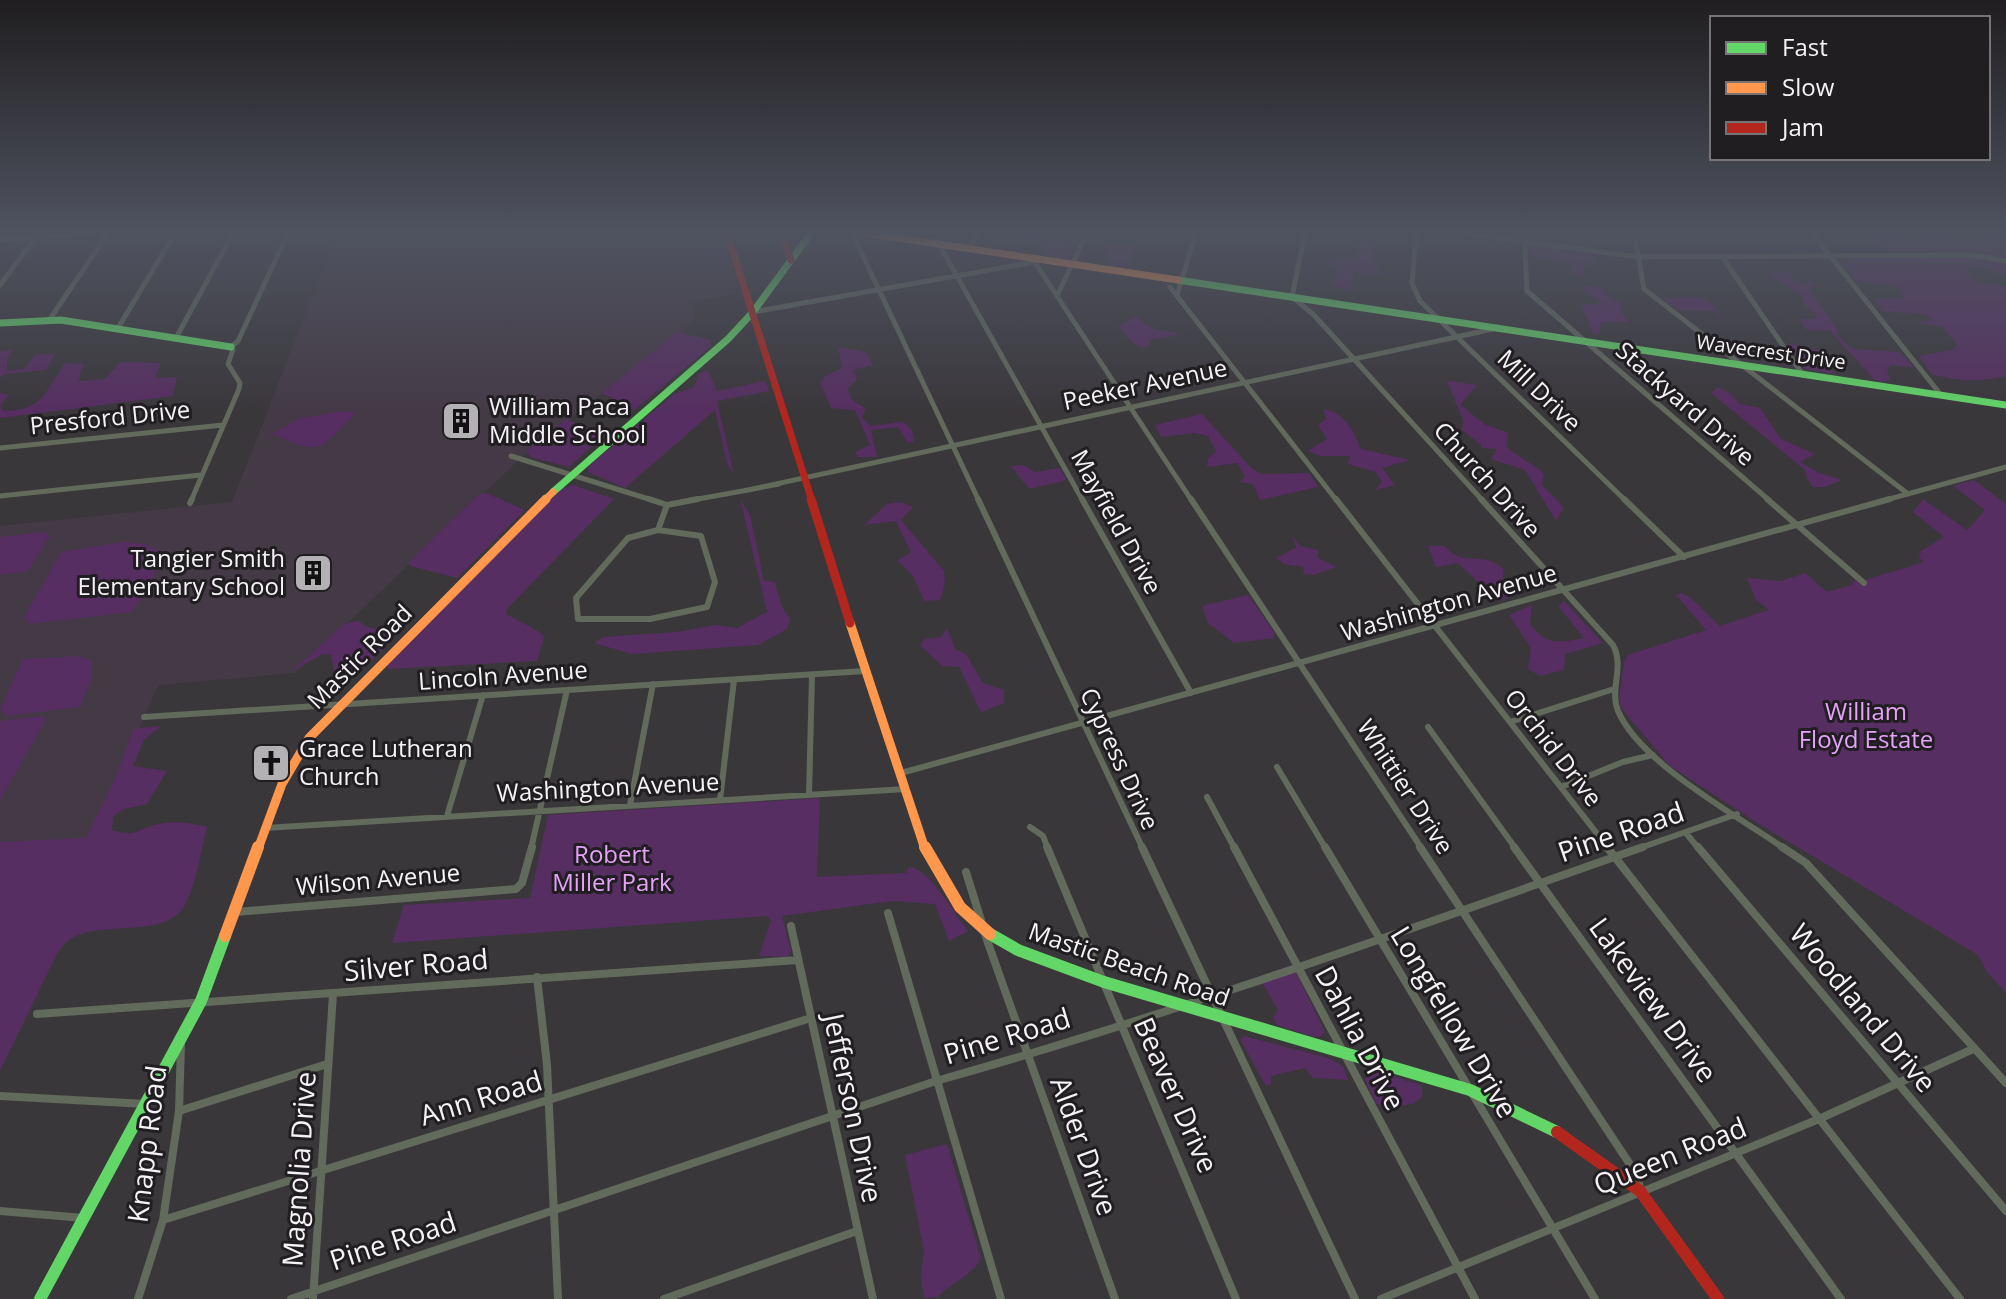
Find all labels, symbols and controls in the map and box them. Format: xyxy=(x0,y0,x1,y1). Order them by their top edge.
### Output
legend xyxy=(1710,16,1990,160)
text: Fast xyxy=(1782,30,1828,63)
text: Slow xyxy=(1782,70,1835,103)
text: Jam xyxy=(1780,110,1824,143)
street label: Wavecrest Drive xyxy=(1695,328,1848,375)
street label: Stackyard Drive xyxy=(1609,333,1762,472)
street label: Mill Drive xyxy=(1491,342,1589,438)
street label: Peeker Avenue xyxy=(1060,350,1230,417)
place label: William Paca Middle School xyxy=(489,389,646,450)
street label: Presford Drive xyxy=(28,392,192,441)
building icon: William Paca Middle School xyxy=(440,400,482,442)
street label: Church Drive xyxy=(1427,414,1549,544)
street label: Mayfield Drive xyxy=(1064,443,1171,599)
place label: Tangier Smith Elementary School xyxy=(77,541,285,602)
building icon: Tangier Smith Elementary School xyxy=(292,552,334,594)
street label: Washington Avenue xyxy=(1337,555,1560,648)
street label: Mastic Road xyxy=(299,596,419,716)
street label: Lincoln Avenue xyxy=(417,652,589,697)
street label: Cypress Drive xyxy=(1073,682,1168,835)
street label: Orchid Drive xyxy=(1498,682,1610,813)
park label: William Floyd Estate xyxy=(1799,694,1933,755)
street label: Whittier Drive xyxy=(1350,712,1462,860)
place label: Grace Lutheran Church xyxy=(299,731,473,792)
church icon: Grace Lutheran Church xyxy=(250,742,292,784)
street label: Washington Avenue xyxy=(496,764,720,809)
street label: Pine Road xyxy=(1553,792,1689,870)
park label: Robert Miller Park xyxy=(552,837,672,898)
street label: Wilson Avenue xyxy=(294,855,461,902)
street label: Lakeview Drive xyxy=(1581,909,1726,1089)
street label: Mastic Beach Road xyxy=(1024,914,1234,1013)
street label: Woodland Drive xyxy=(1782,915,1946,1100)
street label: Longfellow Drive xyxy=(1383,918,1527,1124)
street label: Silver Road xyxy=(342,939,490,989)
street label: Dahlia Drive xyxy=(1307,959,1415,1116)
street label: Pine Road xyxy=(939,998,1075,1072)
street label: Jefferson Drive xyxy=(815,1007,893,1206)
street label: Beaver Drive xyxy=(1126,1011,1228,1178)
street label: Ann Road xyxy=(415,1060,547,1134)
street label: Knapp Road xyxy=(118,1063,175,1225)
street label: Magnolia Drive xyxy=(272,1070,324,1268)
street label: Alder Drive xyxy=(1042,1071,1128,1220)
street label: Queen Road xyxy=(1588,1107,1752,1203)
street label: Pine Road xyxy=(325,1202,461,1278)

